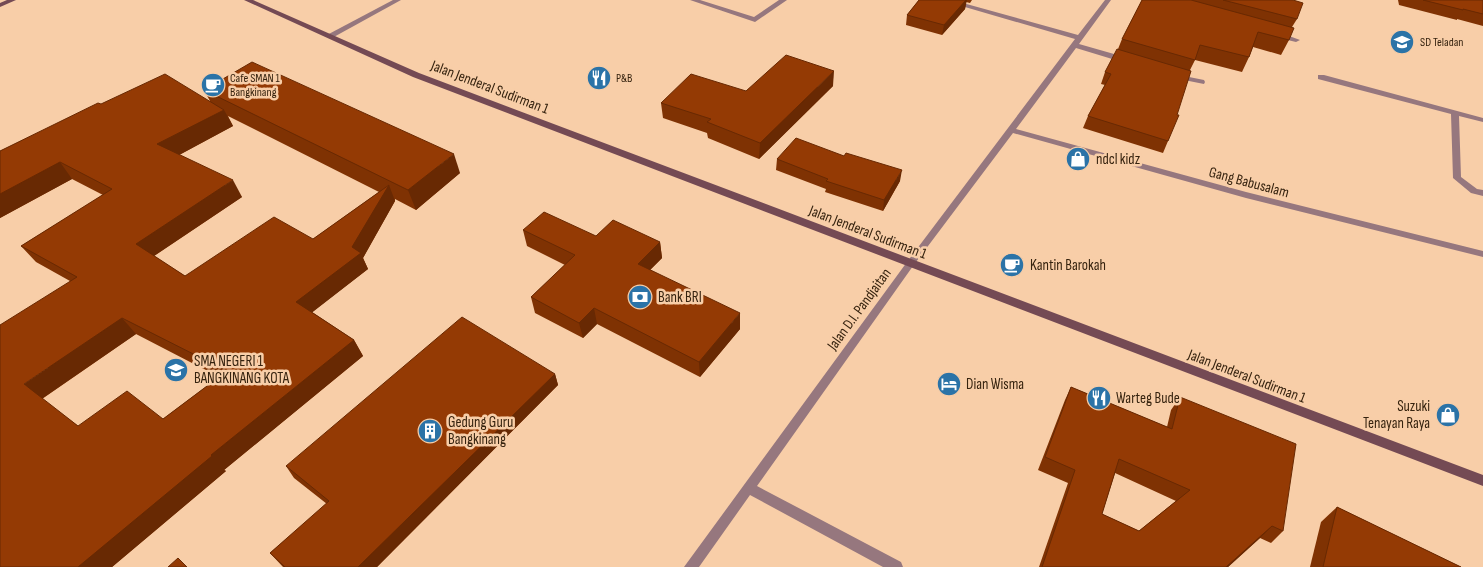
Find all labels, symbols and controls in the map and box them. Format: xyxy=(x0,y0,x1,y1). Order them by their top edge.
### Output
school or university icon: SD Teladan xyxy=(1389,29,1415,55)
place label: SD Teladan xyxy=(1420,35,1463,50)
street label: Jalan Jenderal Sudirman 1 xyxy=(427,56,552,119)
restaurant icon: P&B xyxy=(586,65,612,91)
place label: Cafe SMAN 1 Bangkinang xyxy=(230,71,281,100)
place label: P&B xyxy=(616,71,632,86)
cafe icon: Cafe SMAN 1 Bangkinang xyxy=(200,72,226,98)
shop icon: ndcl kidz xyxy=(1065,146,1091,172)
place label: ndcl kidz xyxy=(1096,150,1141,169)
street label: Gang Babusalam xyxy=(1207,163,1291,202)
street label: Jalan Jenderal Sudirman 1 xyxy=(805,201,930,264)
cafe icon: Kantin Barokah xyxy=(999,252,1025,278)
place label: Kantin Barokah xyxy=(1030,256,1106,275)
street label: Jalan D.I. Pandjaitan xyxy=(823,265,896,355)
bank icon: Bank BRI xyxy=(627,284,653,310)
place label: Bank BRI xyxy=(658,288,702,307)
street label: Jalan Jenderal Sudirman 1 xyxy=(1184,345,1309,408)
place label: SMA NEGERI 1 BANGKINANG KOTA xyxy=(194,352,290,388)
school or university icon: SMA NEGERI 1 BANGKINANG KOTA xyxy=(163,357,189,383)
hotel icon: Dian Wisma xyxy=(936,371,962,397)
place label: Dian Wisma xyxy=(966,375,1024,394)
restaurant icon: Warteg Bude xyxy=(1086,385,1112,411)
place label: Warteg Bude xyxy=(1116,389,1180,408)
place label: Suzuki Tenayan Raya xyxy=(1363,397,1430,433)
shop icon: Suzuki Tenayan Raya xyxy=(1435,402,1461,428)
place label: Gedung Guru Bangkinang xyxy=(448,413,513,449)
building icon: Gedung Guru Bangkinang xyxy=(417,418,443,444)

